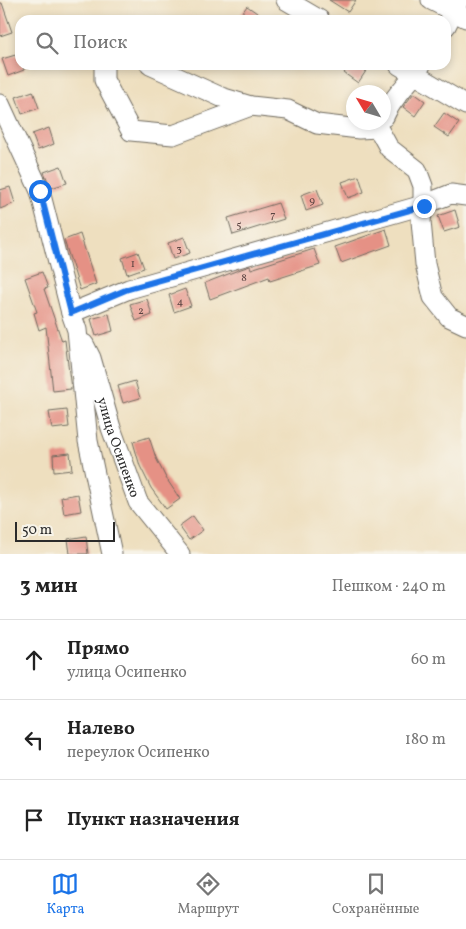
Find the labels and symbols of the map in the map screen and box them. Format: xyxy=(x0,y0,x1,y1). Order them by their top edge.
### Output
north arrow xyxy=(346,85,391,130)
route start xyxy=(29,180,52,203)
house number: 9 xyxy=(309,194,315,209)
route end xyxy=(413,195,436,218)
house number: 7 xyxy=(270,208,276,223)
house number: 5 xyxy=(236,218,242,233)
house number: 3 xyxy=(176,242,182,257)
house number: 1 xyxy=(131,257,135,272)
house number: 8 xyxy=(241,271,247,286)
house number: 4 xyxy=(177,295,184,310)
house number: 2 xyxy=(138,304,144,319)
street label: улица Осипенко xyxy=(92,395,144,500)
scale bar xyxy=(15,519,115,542)

